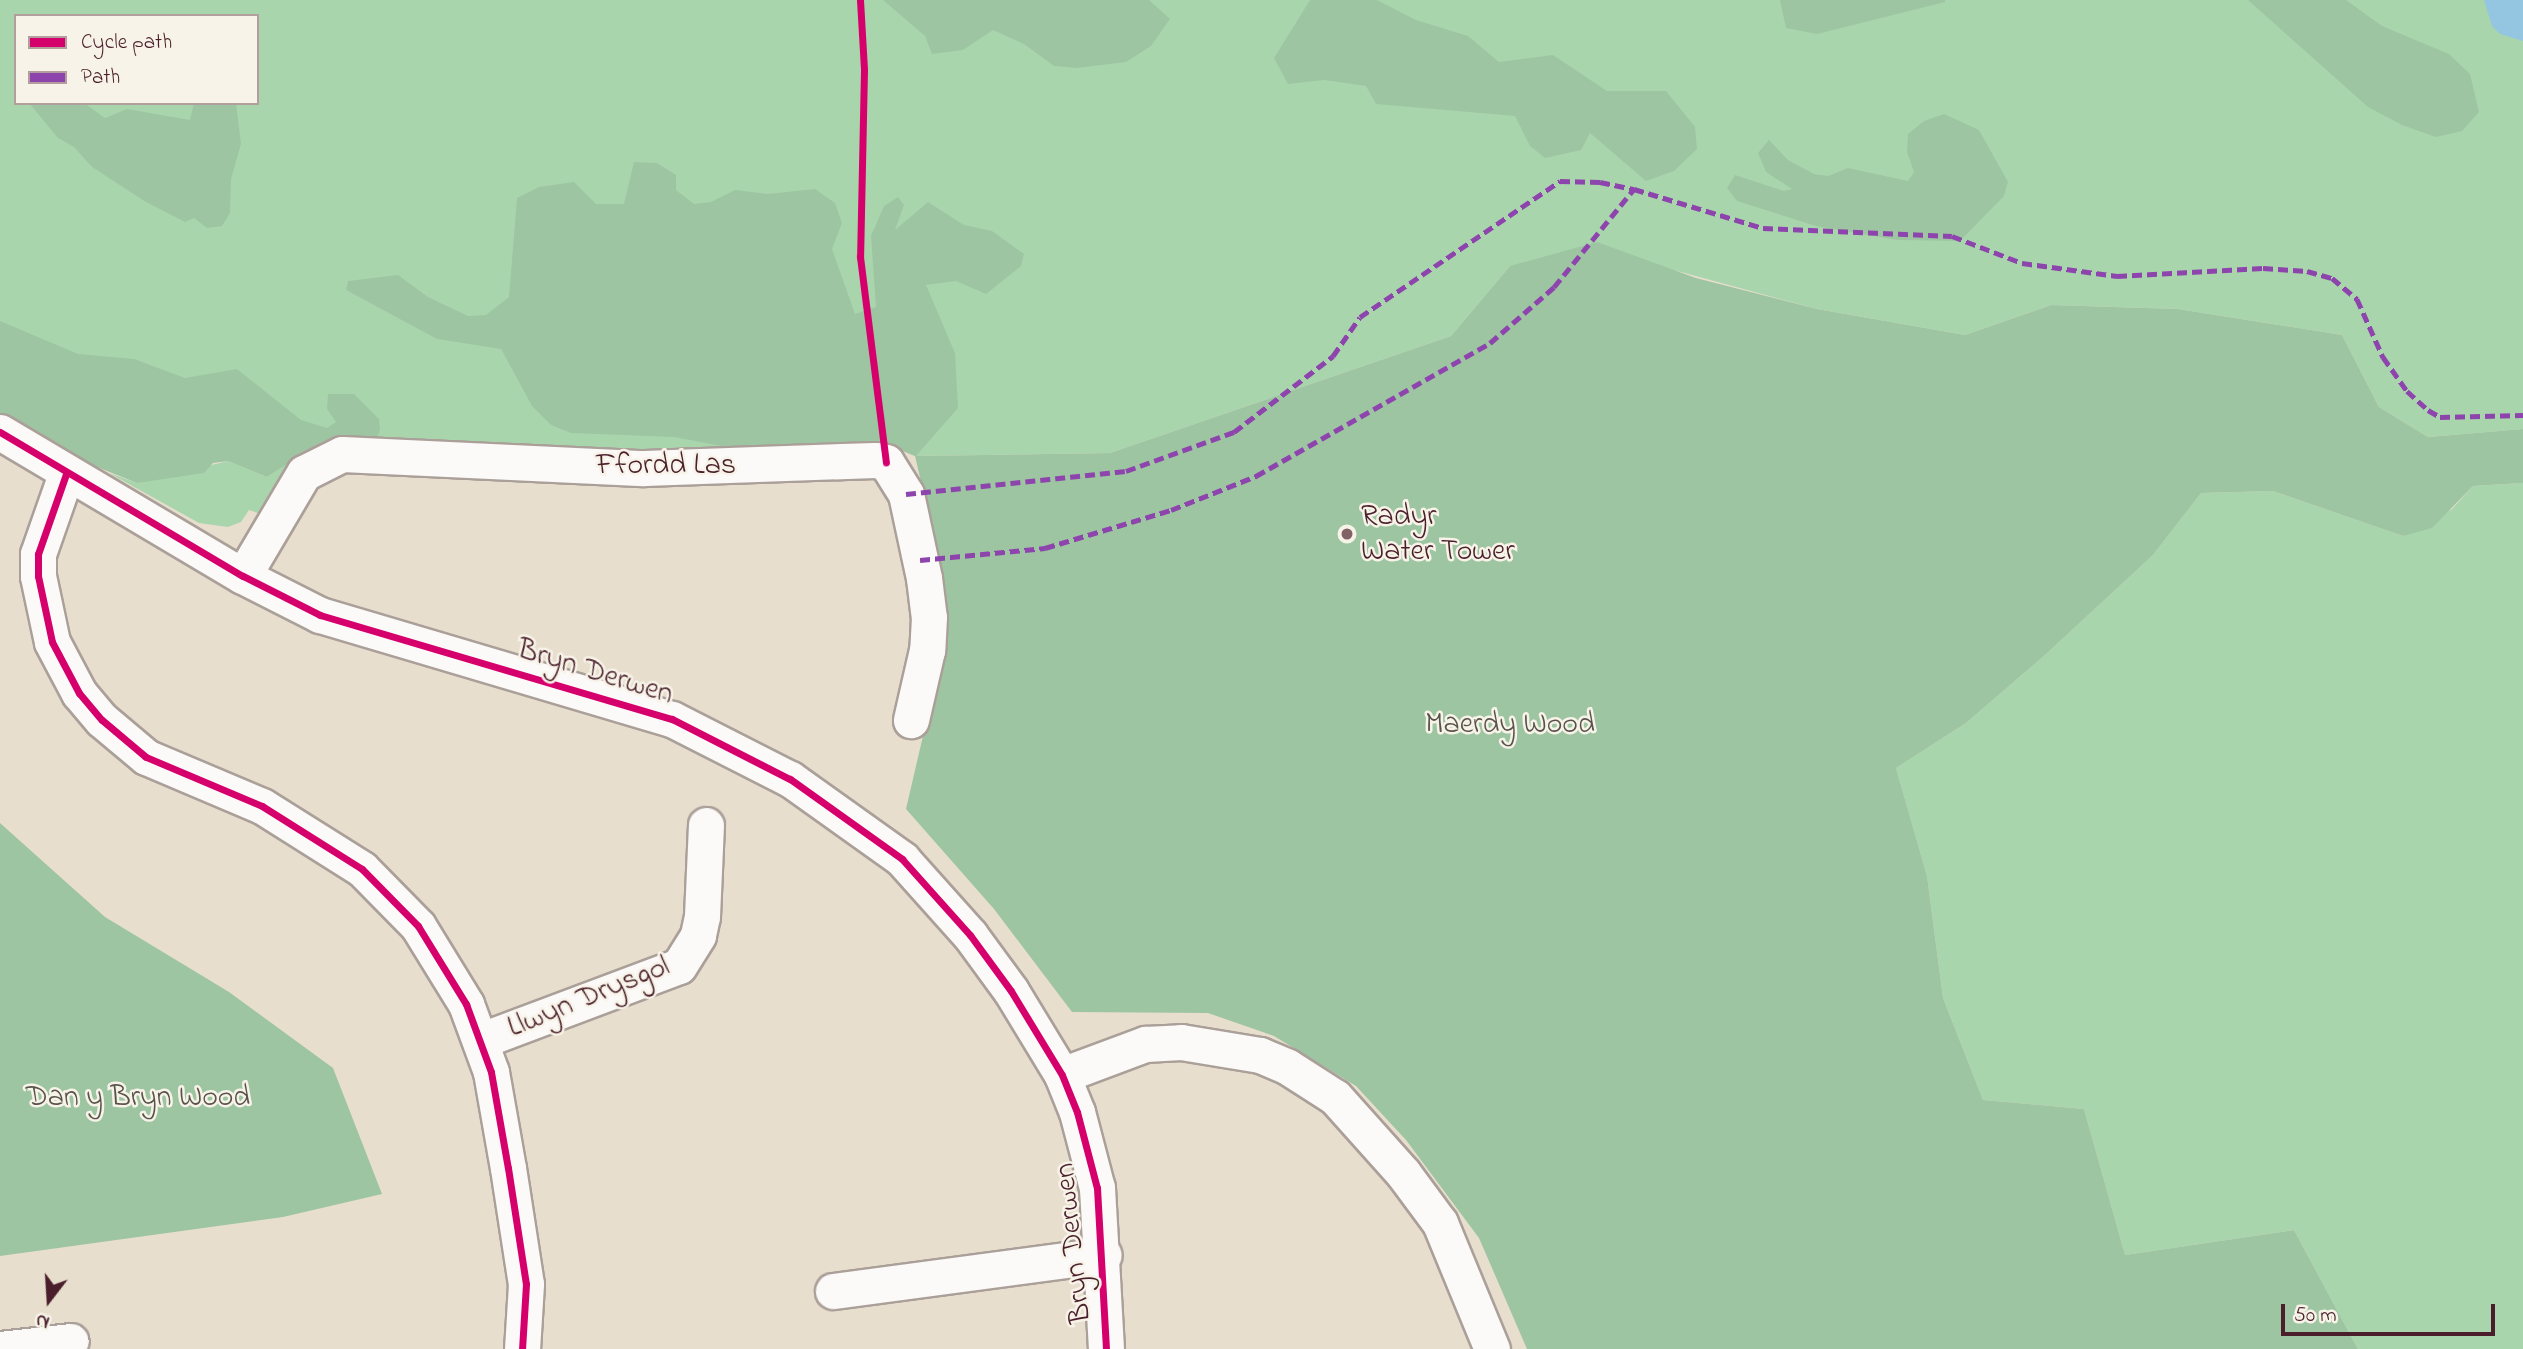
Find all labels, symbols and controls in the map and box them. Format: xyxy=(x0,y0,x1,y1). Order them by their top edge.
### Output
legend xyxy=(14,14,259,105)
text: Cycle path xyxy=(81,28,172,58)
text: Path xyxy=(81,63,120,93)
street label: Ffordd Las xyxy=(596,448,736,484)
place label: Radyr Water Tower xyxy=(1361,499,1515,570)
marker: Radyr Water Tower xyxy=(1339,526,1355,542)
street label: Bryn Derwen xyxy=(513,632,677,714)
park label: Maerdy Wood xyxy=(1425,707,1595,743)
street label: Llwyn Drysgol xyxy=(503,949,675,1047)
park label: Dan y Bryn Wood xyxy=(26,1080,250,1116)
street label: Bryn Derwen xyxy=(1048,1161,1100,1325)
north arrow xyxy=(14,1265,84,1335)
scale bar xyxy=(2285,1290,2498,1334)
text: 50 m xyxy=(2294,1301,2337,1331)
text: N xyxy=(33,1306,53,1335)

